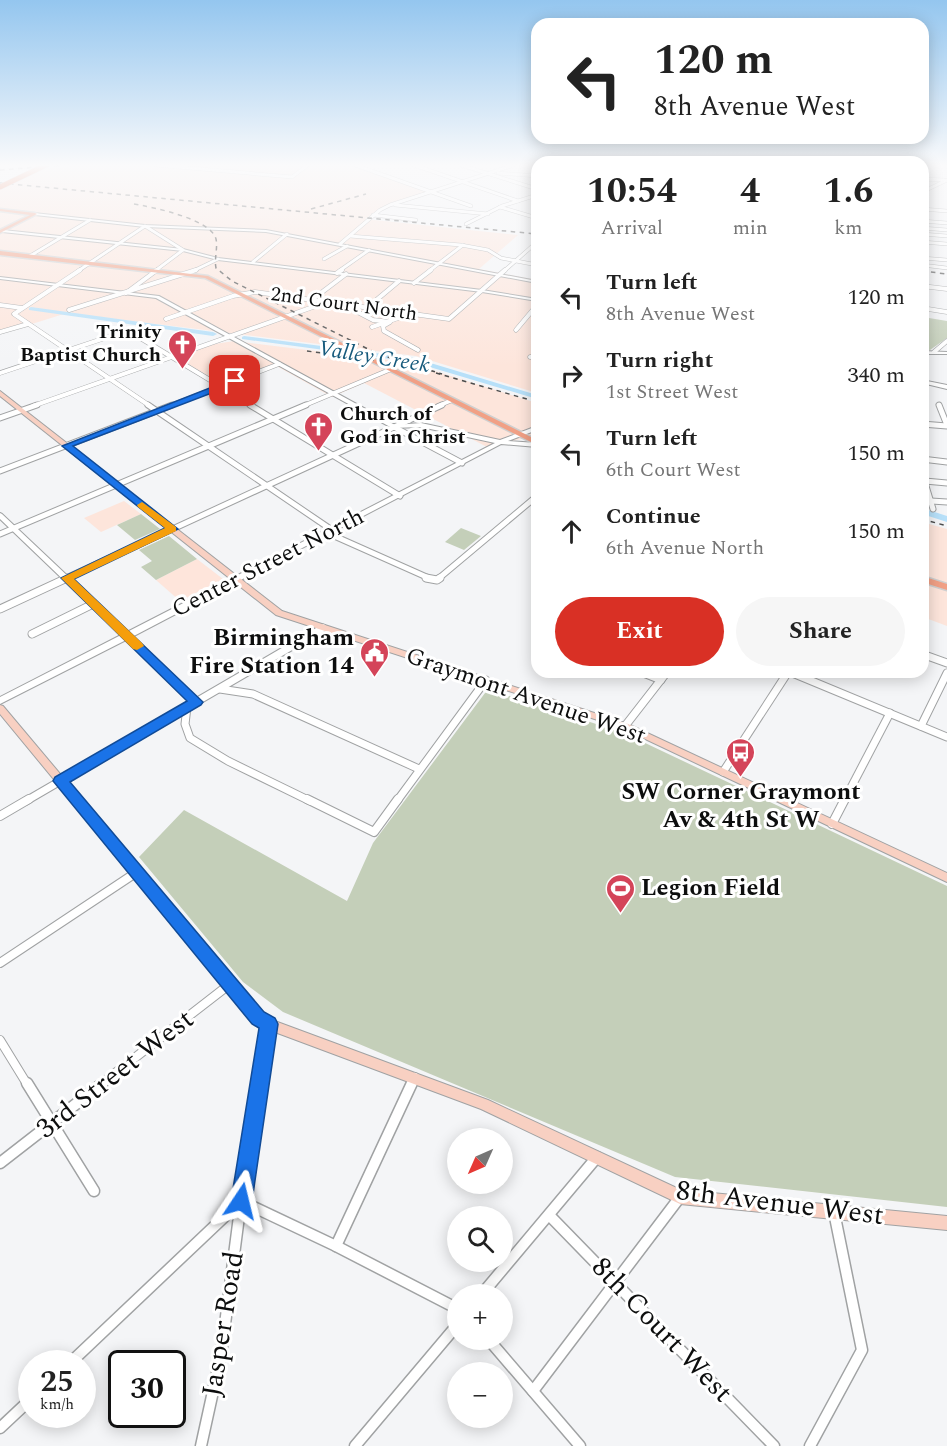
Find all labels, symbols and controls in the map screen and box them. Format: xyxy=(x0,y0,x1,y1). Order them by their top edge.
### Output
text: 120 m xyxy=(654,29,773,92)
icon: left xyxy=(555,42,633,120)
text: 8th Avenue West xyxy=(654,86,855,128)
text: 10:54 xyxy=(587,164,677,219)
text: 4 xyxy=(740,164,760,219)
text: 1.6 xyxy=(823,164,873,219)
text: Arrival xyxy=(601,213,663,243)
text: min xyxy=(733,213,768,243)
text: km xyxy=(834,213,863,243)
text: Turn left xyxy=(606,266,698,299)
street label: 2nd Court North xyxy=(269,279,419,329)
icon: left xyxy=(555,281,588,314)
text: 120 m xyxy=(848,281,905,314)
text: 8th Avenue West xyxy=(606,299,755,329)
place label: Trinity Baptist Church xyxy=(20,317,162,370)
church icon: Trinity Baptist Church xyxy=(166,328,198,370)
water label: Valley Creek xyxy=(316,332,432,382)
text: Turn right xyxy=(606,344,713,377)
pin xyxy=(209,355,260,406)
icon: right xyxy=(555,359,588,392)
text: 340 m xyxy=(848,359,905,392)
icon: arrive xyxy=(218,364,251,397)
text: 1st Street West xyxy=(606,377,738,407)
place label: Church of God in Christ xyxy=(340,399,466,452)
church icon: Church of God in Christ xyxy=(303,410,335,452)
text: Turn left xyxy=(606,422,698,455)
icon: left xyxy=(555,437,588,470)
text: 150 m xyxy=(848,437,905,470)
text: 6th Court West xyxy=(606,455,741,485)
street label: Center Street North xyxy=(165,499,371,627)
text: Continue xyxy=(606,500,701,533)
icon: ahead xyxy=(555,515,588,548)
text: 150 m xyxy=(848,515,905,548)
text: 6th Avenue North xyxy=(606,533,764,563)
button: Exit xyxy=(555,597,724,666)
button: Share xyxy=(736,597,905,666)
place label: Birmingham Fire Station 14 xyxy=(189,620,355,684)
public building icon: Birmingham Fire Station 14 xyxy=(359,636,391,678)
street label: Graymont Avenue West xyxy=(401,638,651,754)
bus stop icon: SW Corner Graymont Av & 4th St W xyxy=(725,736,757,778)
place label: SW Corner Graymont Av & 4th St W xyxy=(621,774,861,838)
place label: Legion Field xyxy=(641,870,780,906)
sports icon: Legion Field xyxy=(604,872,636,914)
street label: 3rd Street West xyxy=(27,998,203,1150)
north arrow xyxy=(447,1128,513,1194)
map controls xyxy=(447,1128,513,1428)
position arrow xyxy=(209,1169,273,1233)
street label: 8th Avenue West xyxy=(674,1169,886,1237)
button: search xyxy=(447,1206,513,1272)
street label: 8th Court West xyxy=(581,1247,743,1413)
street label: Jasper Road xyxy=(190,1248,256,1400)
button: + xyxy=(447,1284,513,1350)
speed limit sign: 30 xyxy=(108,1350,186,1428)
text: 25 xyxy=(40,1359,74,1405)
button: − xyxy=(447,1362,513,1428)
text: km/h xyxy=(40,1393,74,1416)

